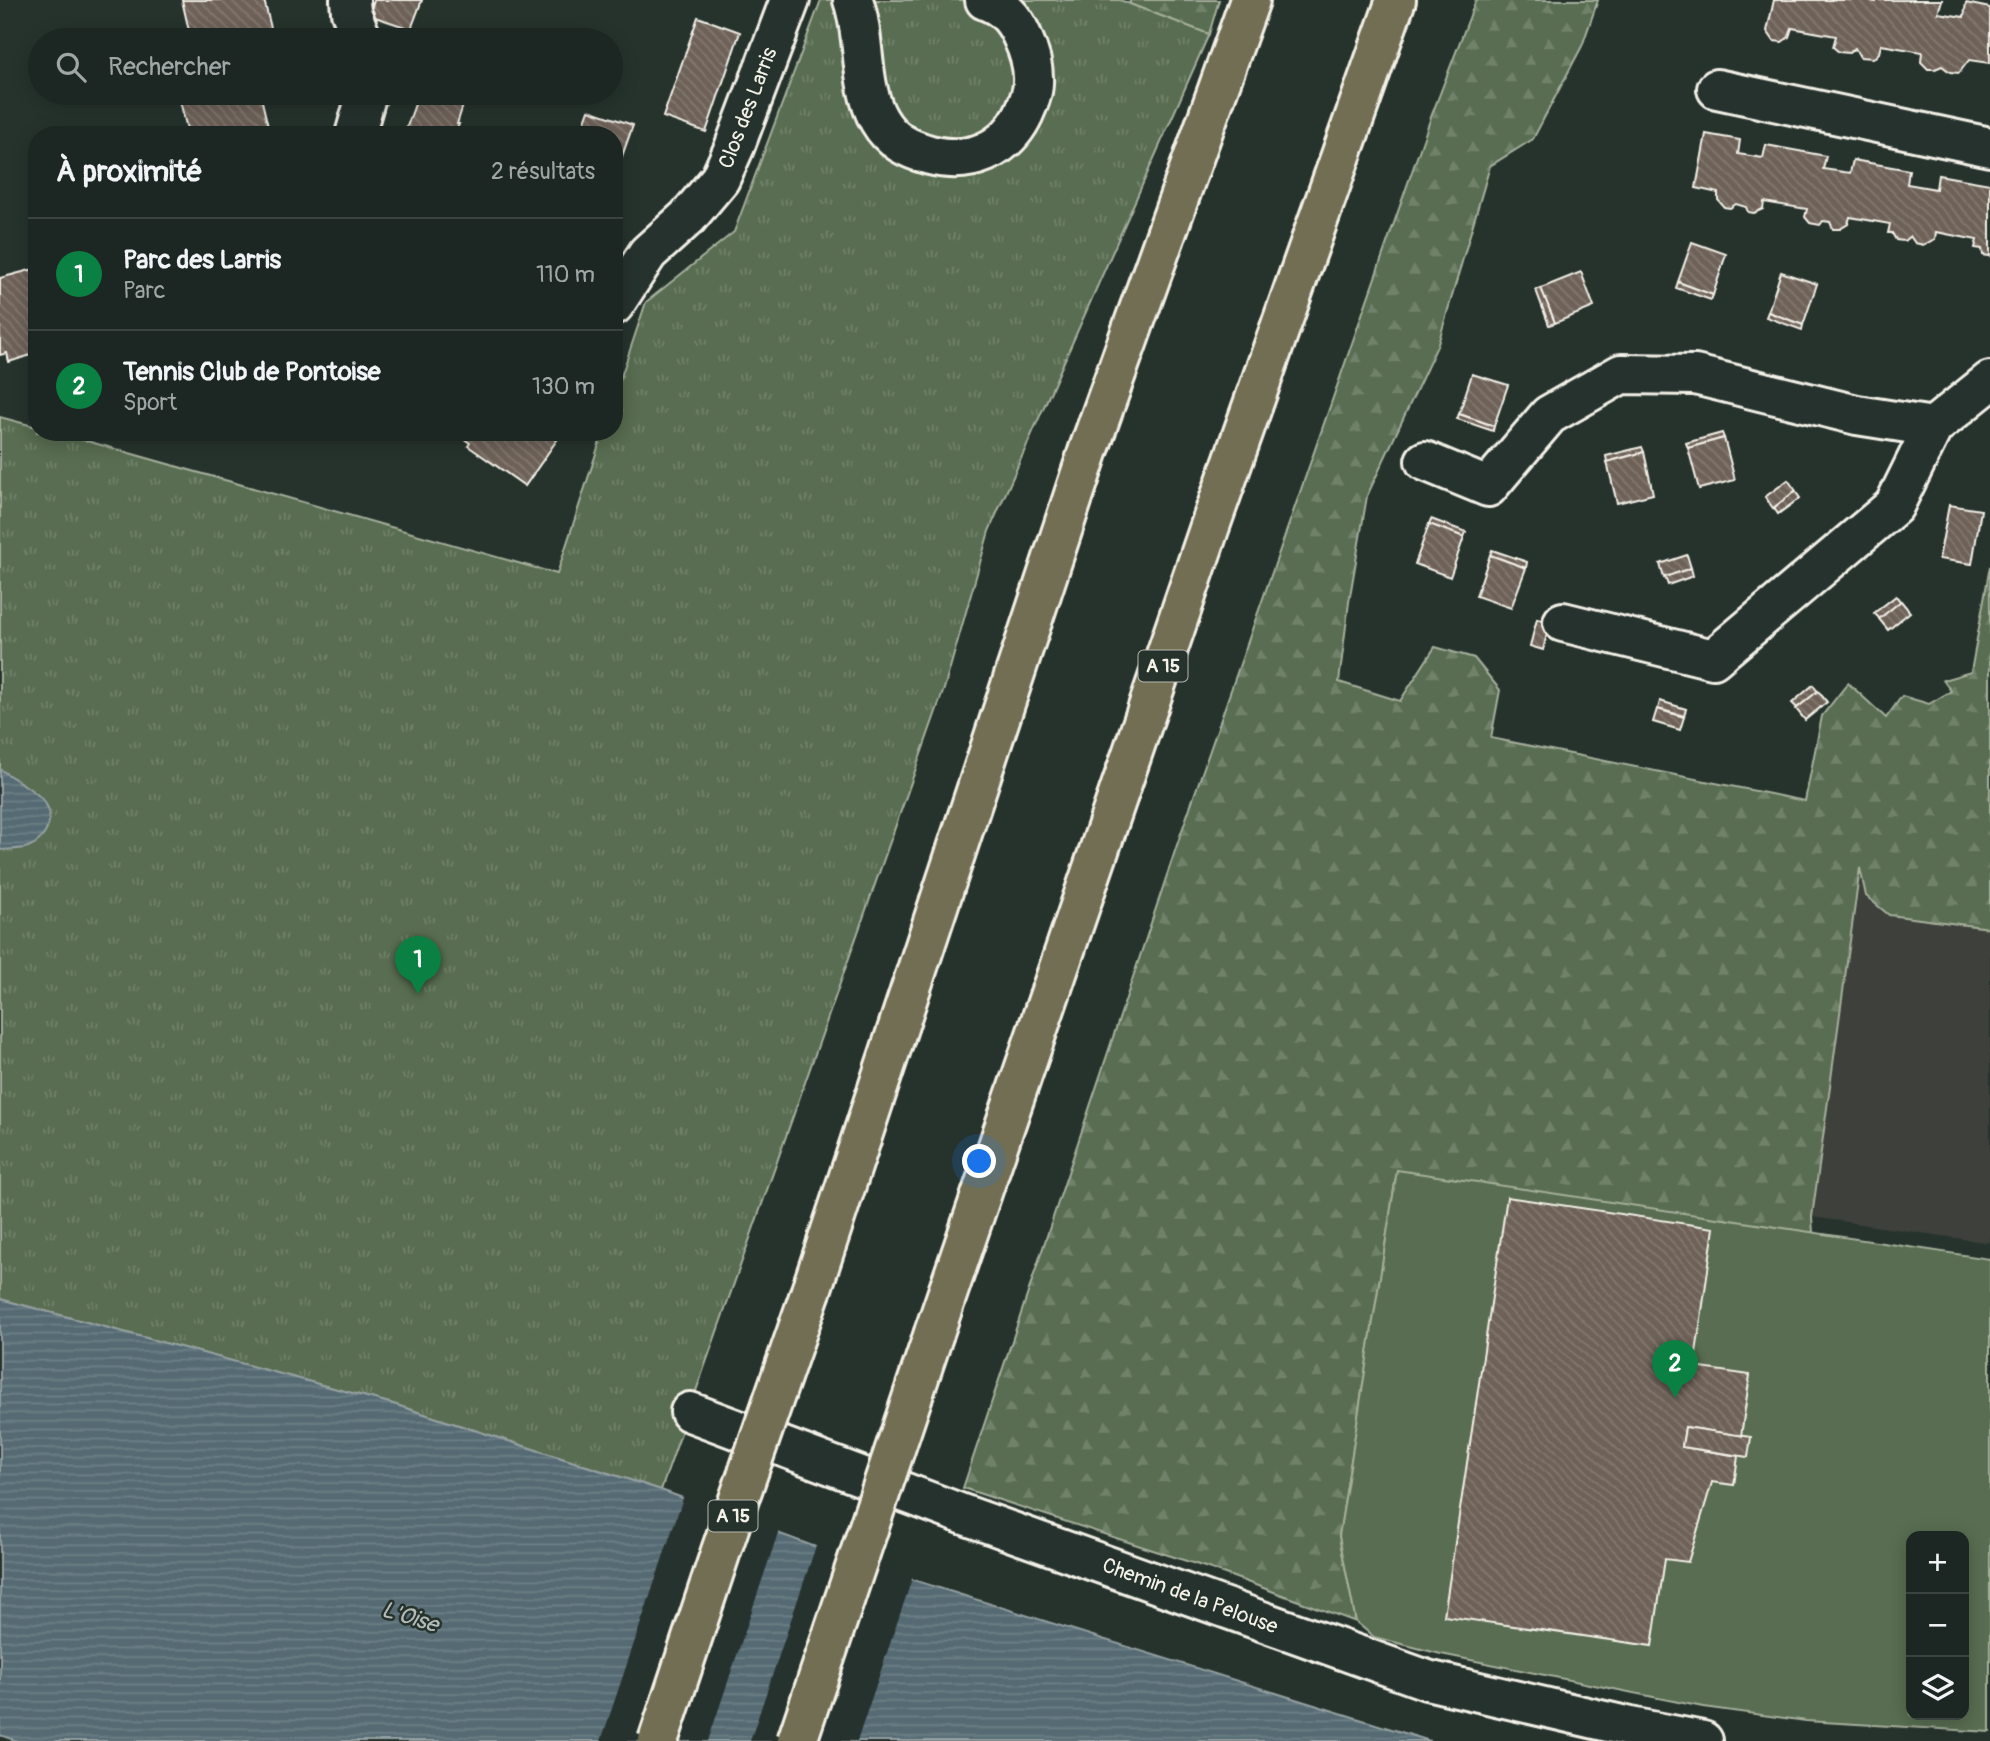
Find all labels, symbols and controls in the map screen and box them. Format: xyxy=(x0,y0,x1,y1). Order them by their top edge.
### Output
search box xyxy=(28,28,623,105)
street label: Clos des Larris xyxy=(713,43,784,172)
icon: search xyxy=(52,48,90,86)
text: Rechercher xyxy=(108,51,231,83)
text: À proximité xyxy=(56,153,202,190)
text: 2 résultats xyxy=(491,157,595,186)
text: Parc des Larris xyxy=(123,244,281,276)
text: 1 xyxy=(75,260,84,289)
text: 110 m xyxy=(536,260,595,289)
text: Parc xyxy=(123,276,165,305)
text: Tennis Club de Pontoise xyxy=(123,356,381,388)
text: 2 xyxy=(73,372,85,401)
text: 130 m xyxy=(532,372,595,401)
text: Sport xyxy=(123,388,177,417)
road number: A 15 xyxy=(1138,650,1188,681)
pin: 1 xyxy=(395,936,441,994)
your location xyxy=(962,1144,996,1178)
pin: 2 xyxy=(1652,1340,1698,1398)
road number: A 15 xyxy=(708,1500,758,1532)
map controls xyxy=(1906,1531,1969,1720)
button: + xyxy=(1906,1531,1969,1594)
street label: Chemin de la Pelouse xyxy=(1099,1552,1282,1641)
button: − xyxy=(1906,1594,1969,1657)
water label: L'Oise xyxy=(378,1595,444,1640)
button: layers xyxy=(1906,1657,1969,1720)

